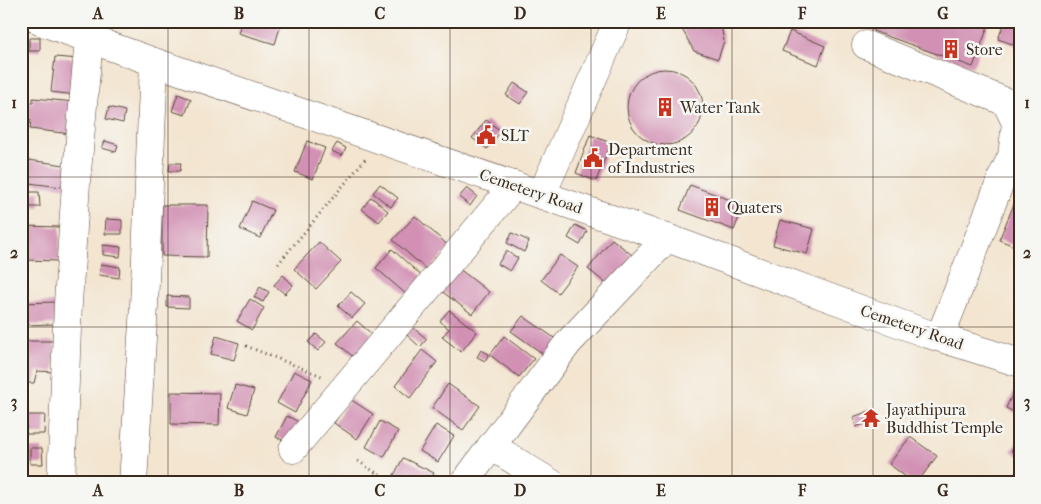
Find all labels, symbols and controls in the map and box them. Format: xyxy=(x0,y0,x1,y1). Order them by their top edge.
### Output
text: A xyxy=(92,4,104,23)
text: B xyxy=(234,4,244,23)
text: C xyxy=(375,4,386,23)
text: D xyxy=(514,4,526,23)
text: E xyxy=(656,4,666,23)
text: F xyxy=(797,4,807,23)
text: G xyxy=(937,4,949,23)
building icon: Store xyxy=(940,38,962,60)
place label: Store xyxy=(966,40,1003,59)
text: 1 xyxy=(11,93,17,112)
text: 1 xyxy=(1024,93,1030,112)
building icon: Water Tank xyxy=(654,96,676,118)
place label: Water Tank xyxy=(679,98,761,117)
public building icon: SLT xyxy=(475,124,497,146)
place label: SLT xyxy=(501,126,529,145)
place label: Department of Industries xyxy=(608,140,695,177)
public building icon: Department of Industries xyxy=(582,147,604,169)
street label: Cemetery Road xyxy=(477,164,585,218)
building icon: Quaters xyxy=(701,196,723,218)
place label: Quaters xyxy=(727,198,782,217)
text: 2 xyxy=(10,243,18,262)
text: 2 xyxy=(1023,243,1031,262)
street label: Cemetery Road xyxy=(858,300,966,354)
text: 3 xyxy=(11,392,17,412)
text: 3 xyxy=(1024,392,1030,412)
place label: Jayathipura Buddhist Temple xyxy=(884,400,1003,437)
temple icon: Jayathipura Buddhist Temple xyxy=(860,407,882,429)
text: A xyxy=(92,481,104,500)
text: B xyxy=(234,481,244,500)
text: C xyxy=(375,481,386,500)
text: D xyxy=(514,481,526,500)
text: E xyxy=(656,481,666,500)
text: F xyxy=(797,481,807,500)
text: G xyxy=(937,481,949,500)

